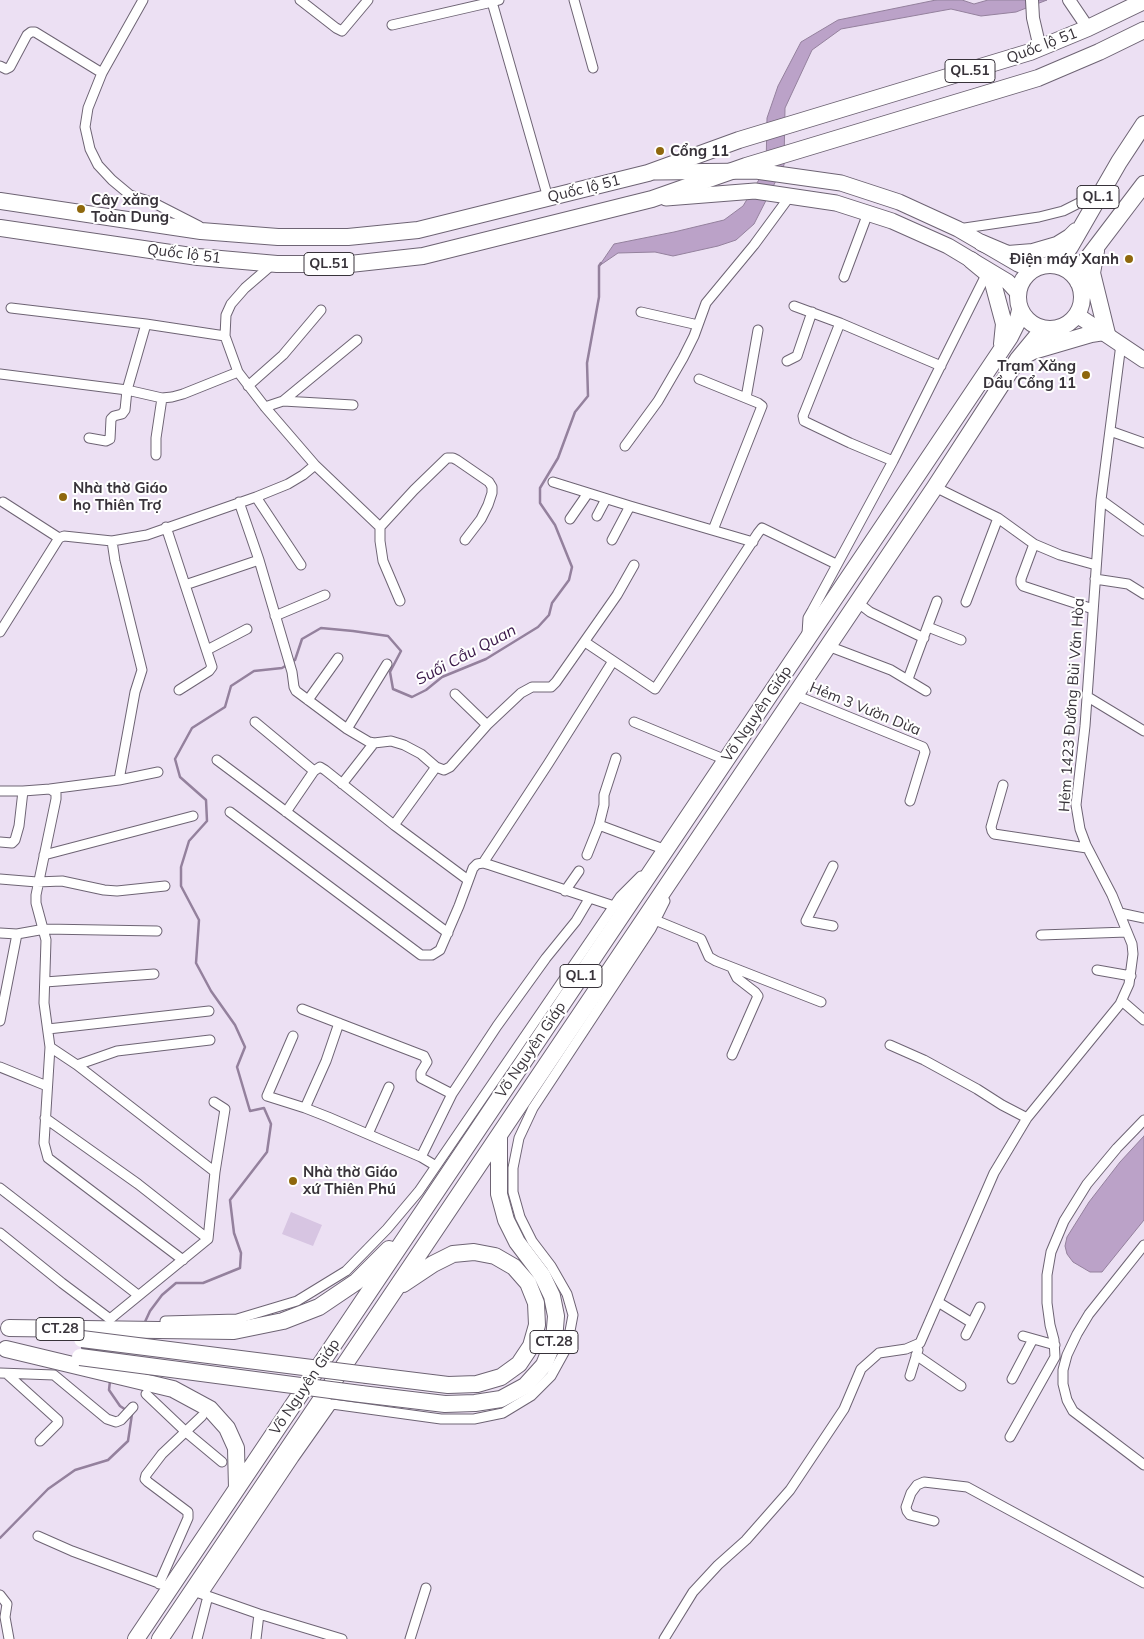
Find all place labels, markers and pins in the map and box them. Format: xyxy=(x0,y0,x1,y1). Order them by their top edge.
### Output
place label: Cổng 11 xyxy=(670,142,729,160)
marker: Cổng 11 xyxy=(654,145,666,157)
place label: Cây xăng Toàn Dung xyxy=(91,191,169,226)
marker: Cây xăng Toàn Dung xyxy=(75,203,87,215)
place label: Điện máy Xanh xyxy=(1010,250,1119,268)
marker: Điện máy Xanh xyxy=(1123,253,1135,265)
place label: Trạm Xăng Dầu Cổng 11 xyxy=(983,357,1076,392)
marker: Trạm Xăng Dầu Cổng 11 xyxy=(1080,369,1092,381)
place label: Nhà thờ Giáo họ Thiên Trợ xyxy=(73,479,168,514)
marker: Nhà thờ Giáo họ Thiên Trợ xyxy=(57,491,69,503)
place label: Nhà thờ Giáo xứ Thiên Phú xyxy=(303,1163,398,1198)
marker: Nhà thờ Giáo xứ Thiên Phú xyxy=(287,1175,299,1187)

